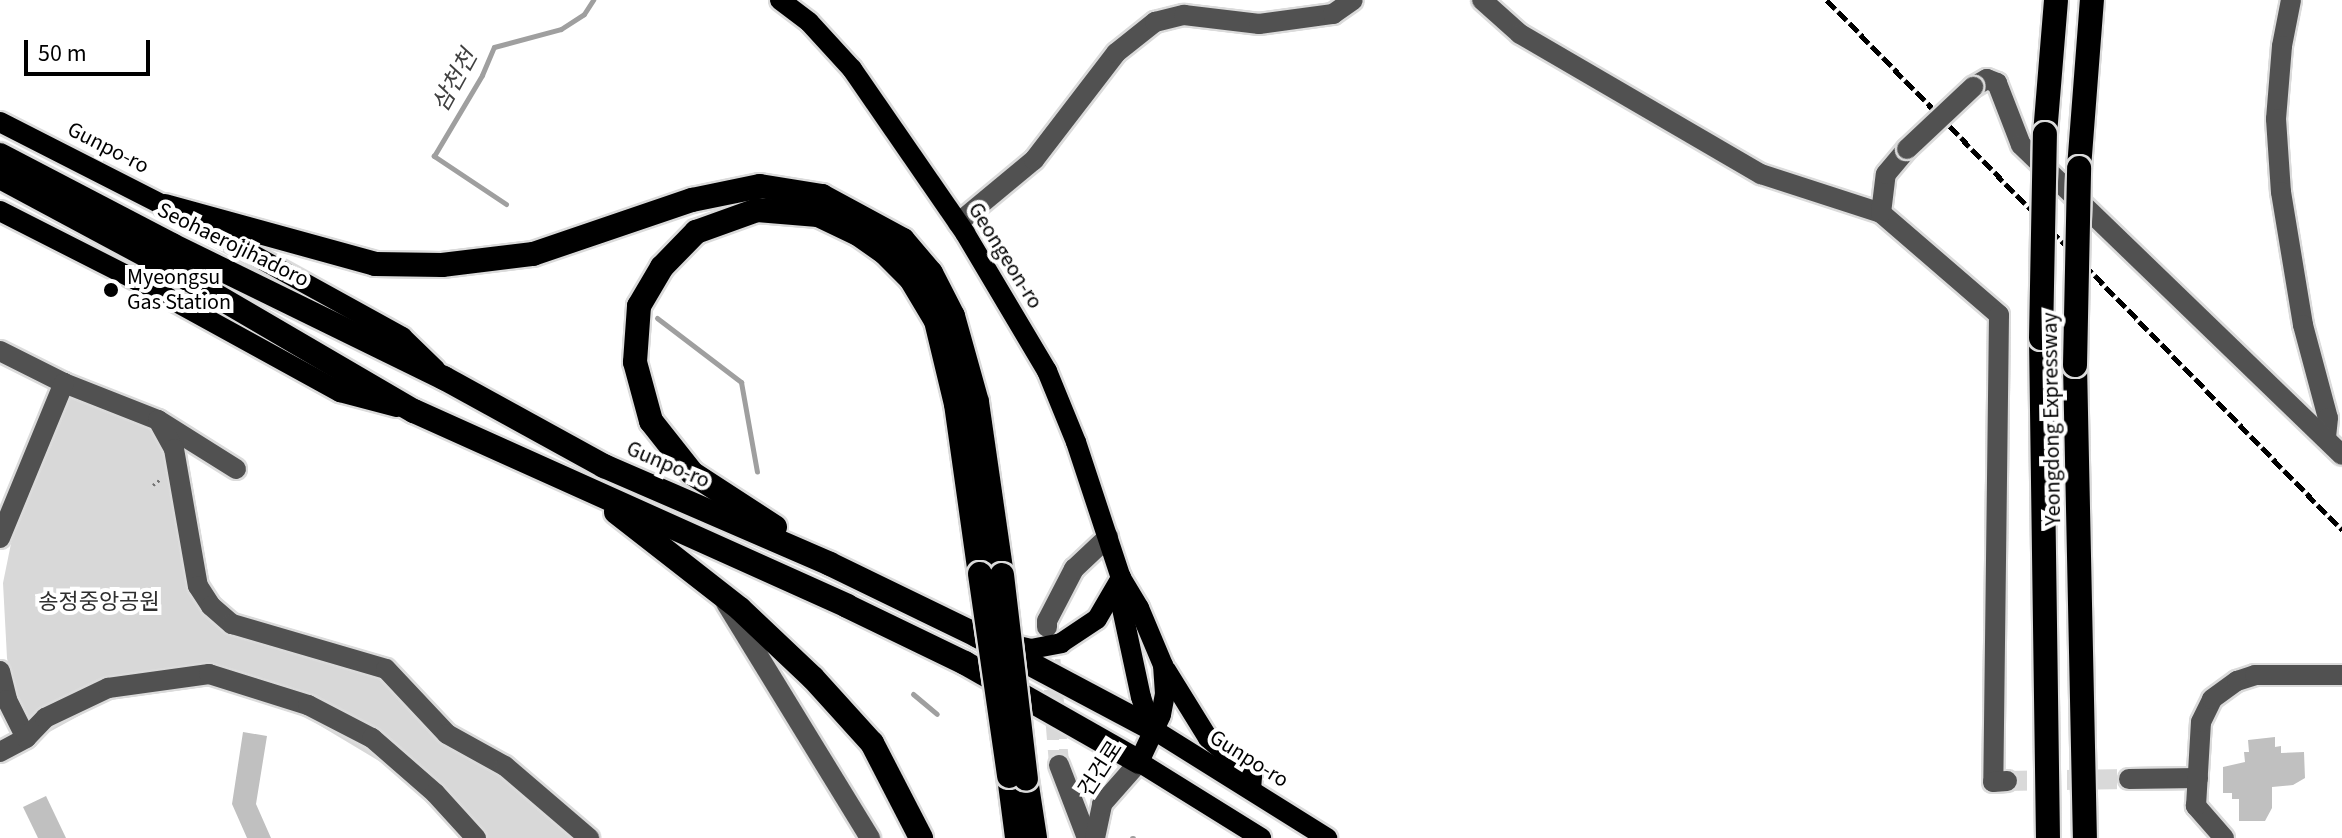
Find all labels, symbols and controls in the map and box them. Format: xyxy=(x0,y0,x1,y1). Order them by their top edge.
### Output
scale bar xyxy=(28,24,154,74)
text: 50 m xyxy=(38,36,87,71)
water label: 삼천천 xyxy=(426,45,484,117)
street label: Gunpo-ro xyxy=(63,116,153,180)
street label: Seohaerojihadoro xyxy=(153,197,313,293)
street label: Geongeon-ro xyxy=(962,198,1048,314)
place label: Myeongsu Gas Station xyxy=(127,264,231,316)
marker: Myeongsu Gas Station xyxy=(102,281,120,299)
street label: Yeongdong Expressway xyxy=(2037,312,2067,526)
street label: Gunpo-ro xyxy=(622,436,714,494)
park label: 송정중앙공원 xyxy=(38,590,160,616)
street label: Gunpo-ro xyxy=(1205,724,1293,794)
street label: 건건로 xyxy=(1073,736,1129,802)

